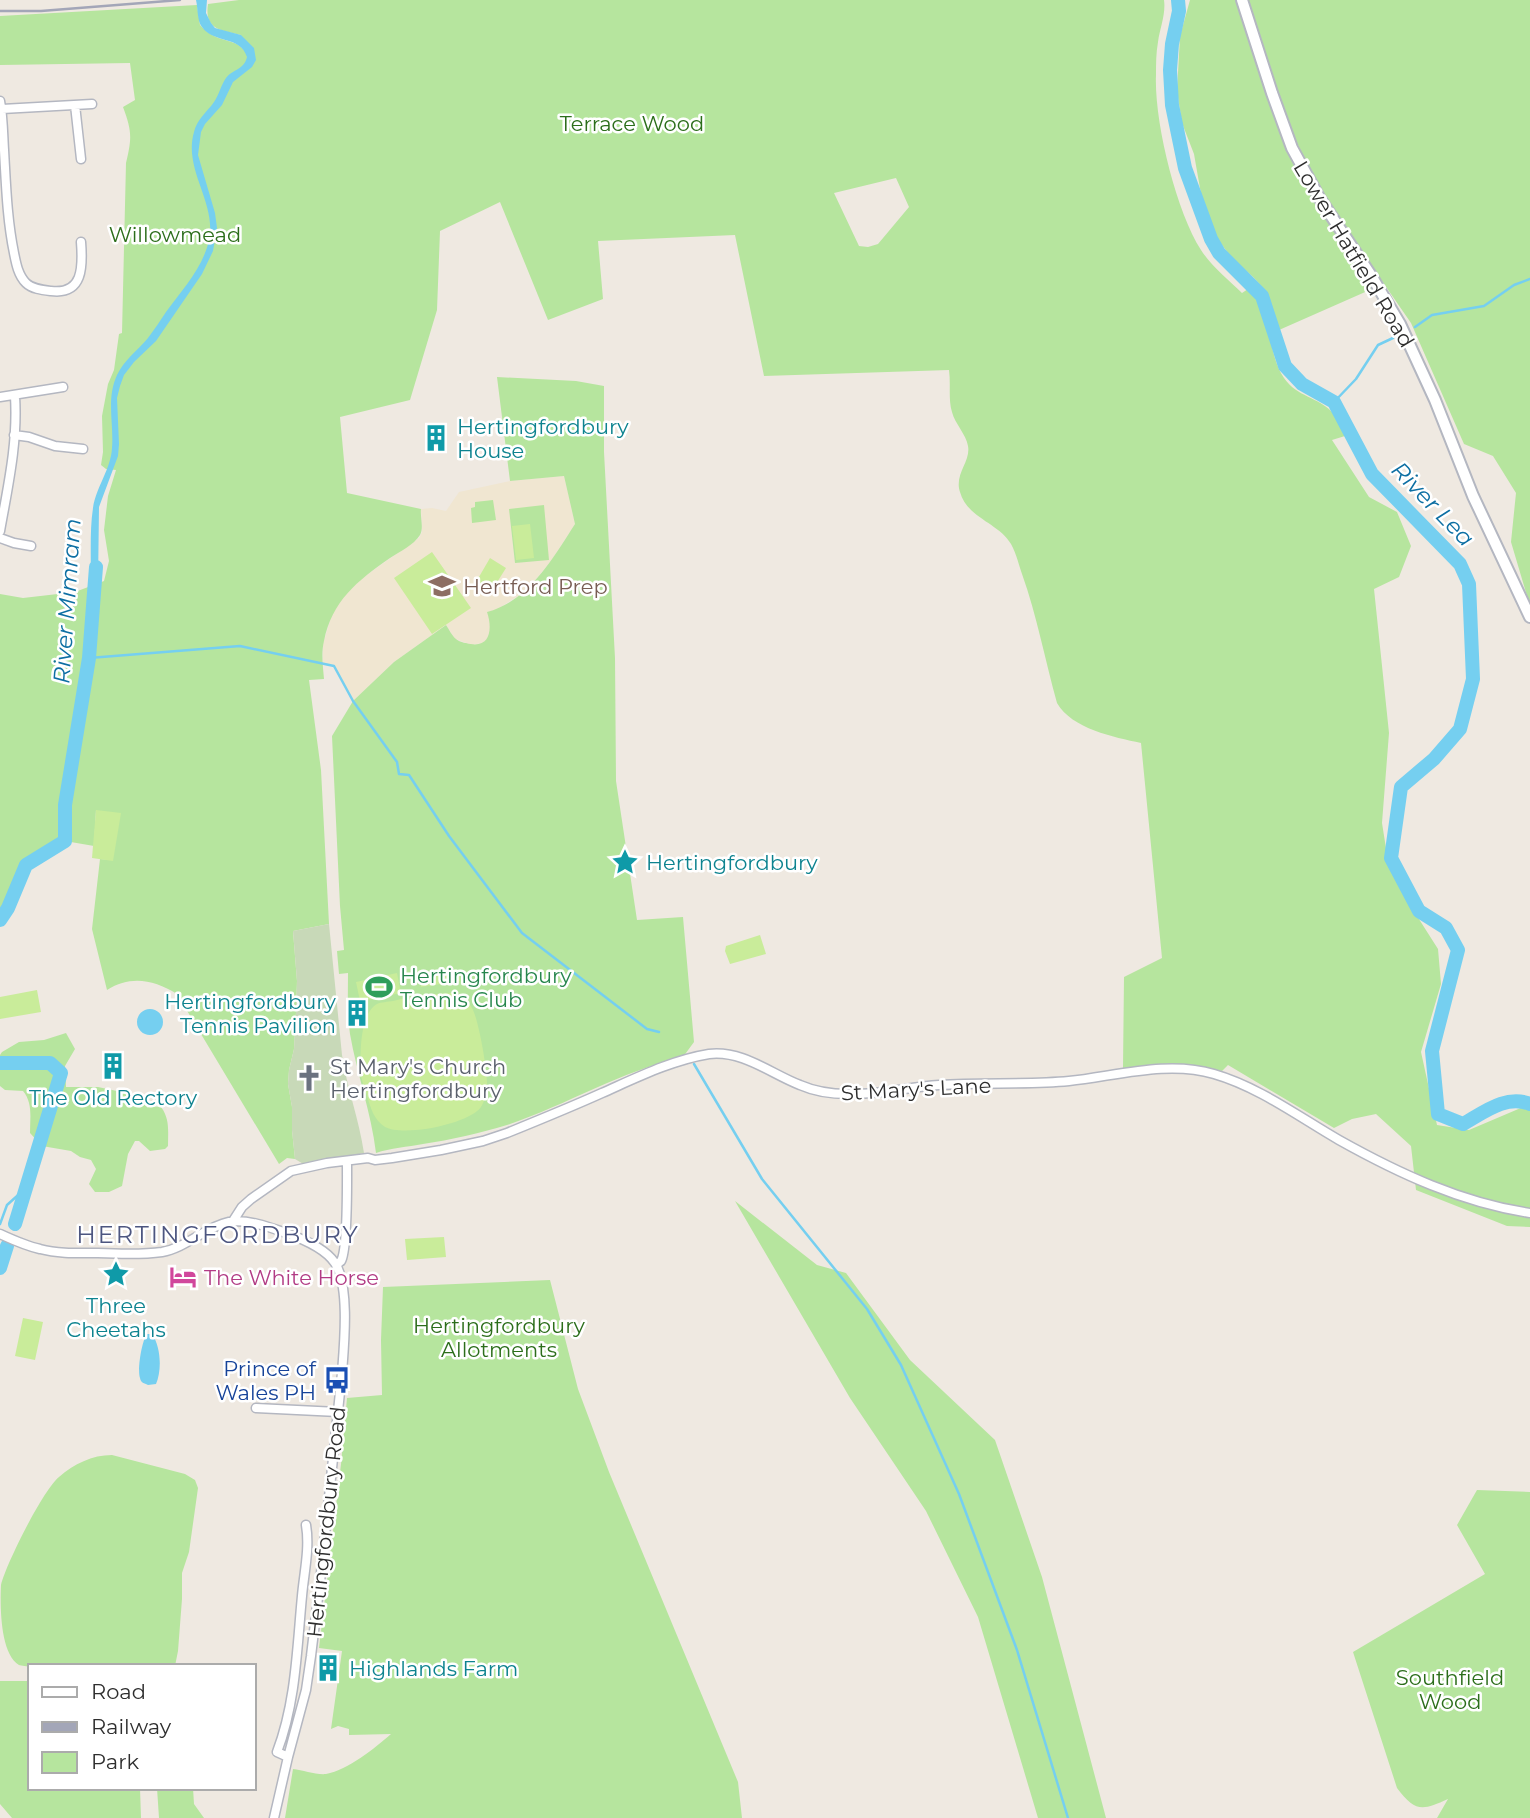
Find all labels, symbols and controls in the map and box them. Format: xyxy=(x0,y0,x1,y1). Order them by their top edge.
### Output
park label: Terrace Wood xyxy=(560,111,704,136)
street label: Lower Hatfield Road xyxy=(1288,156,1420,352)
park label: Willowmead xyxy=(109,222,241,247)
place label: Hertingfordbury House xyxy=(457,414,629,463)
building icon: Hertingfordbury House xyxy=(421,423,451,453)
water label: River Lea xyxy=(1386,456,1480,552)
water label: River Mimram xyxy=(47,517,87,685)
school or university icon: Hertford Prep xyxy=(427,571,457,601)
place label: Hertford Prep xyxy=(463,574,608,599)
place icon: Hertingfordbury xyxy=(610,847,640,877)
place label: Hertingfordbury xyxy=(646,850,818,875)
place label: Hertingfordbury Tennis Club xyxy=(400,963,572,1012)
sports icon: Hertingfordbury Tennis Club xyxy=(364,972,394,1002)
place label: Hertingfordbury Tennis Pavilion xyxy=(164,989,337,1038)
building icon: Hertingfordbury Tennis Pavilion xyxy=(342,998,372,1028)
building icon: The Old Rectory xyxy=(98,1051,128,1081)
place label: St Mary's Church Hertingfordbury xyxy=(330,1054,506,1103)
church icon: St Mary's Church Hertingfordbury xyxy=(294,1063,324,1093)
street label: St Mary's Lane xyxy=(840,1073,992,1105)
place label: The Old Rectory xyxy=(29,1085,198,1110)
district label: HERTINGFORDBURY xyxy=(76,1220,360,1249)
place icon: Three Cheetahs xyxy=(101,1259,131,1289)
hotel icon: The White Horse xyxy=(168,1262,198,1292)
place label: The White Horse xyxy=(204,1265,379,1290)
place label: Three Cheetahs xyxy=(66,1293,166,1342)
park label: Hertingfordbury Allotments xyxy=(413,1313,585,1362)
place label: Prince of Wales PH xyxy=(215,1356,317,1405)
bus stop icon: Prince of Wales PH xyxy=(322,1365,352,1395)
street label: Hertingfordbury Road xyxy=(301,1405,351,1639)
building icon: Highlands Farm xyxy=(313,1653,343,1683)
place label: Highlands Farm xyxy=(349,1656,518,1681)
legend xyxy=(28,1664,256,1790)
park label: Southfield Wood xyxy=(1396,1665,1504,1714)
text: Road xyxy=(91,1679,146,1704)
text: Railway xyxy=(91,1714,172,1739)
text: Park xyxy=(91,1749,139,1774)

